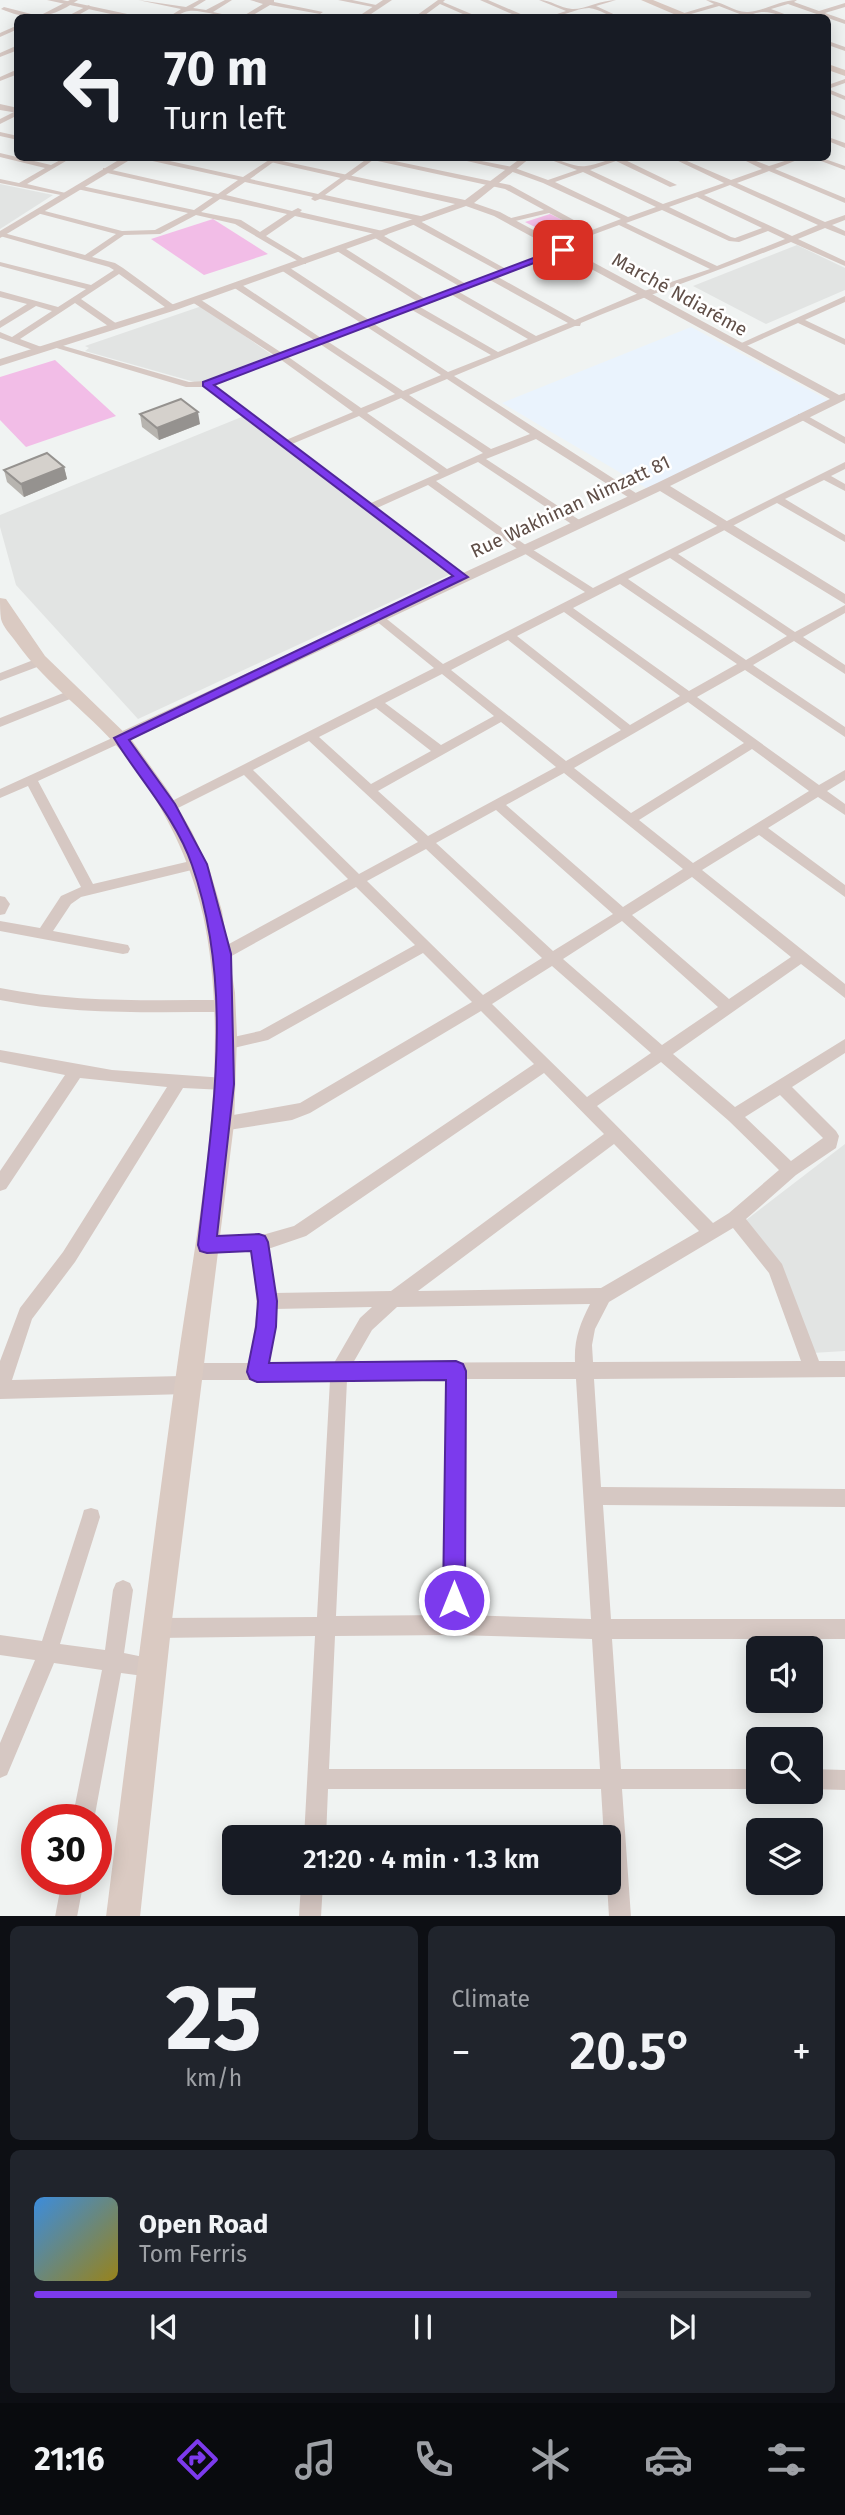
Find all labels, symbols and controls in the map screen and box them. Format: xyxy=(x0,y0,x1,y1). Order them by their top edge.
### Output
text: 70 m xyxy=(164,39,268,98)
icon: left xyxy=(49,42,140,133)
text: Turn left xyxy=(164,99,286,137)
pin xyxy=(533,220,593,280)
icon: arrive xyxy=(544,231,582,269)
street label: Marché Ndiaréme xyxy=(608,248,751,341)
street label: Rue Wakhinan Nimzatt 81 xyxy=(467,450,673,563)
position arrow xyxy=(417,1563,491,1637)
map controls xyxy=(746,1636,823,1895)
button: sound xyxy=(746,1636,823,1713)
button: search xyxy=(746,1727,823,1804)
speed limit sign: 30 xyxy=(21,1804,112,1895)
button: layers xyxy=(746,1818,823,1895)
text: 21:20 · 4 min · 1.3 km xyxy=(303,1844,540,1875)
text: 25 xyxy=(166,1964,262,2073)
text: Climate xyxy=(452,1985,530,2013)
text: 20.5° xyxy=(569,2020,693,2083)
text: − xyxy=(452,2029,471,2075)
text: + xyxy=(792,2029,811,2075)
text: km/h xyxy=(185,2064,242,2092)
text: Open Road xyxy=(139,2209,268,2240)
text: Tom Ferris xyxy=(139,2240,247,2268)
icon: previous xyxy=(145,2308,183,2346)
icon: pause xyxy=(404,2308,442,2346)
icon: next xyxy=(663,2308,701,2346)
icon: directions xyxy=(173,2435,222,2484)
icon: music xyxy=(291,2435,340,2484)
icon: phone xyxy=(409,2435,458,2484)
icon: climate xyxy=(526,2435,575,2484)
icon: car xyxy=(644,2435,693,2484)
icon: filters xyxy=(762,2435,811,2484)
text: 21:16 xyxy=(34,2440,105,2478)

